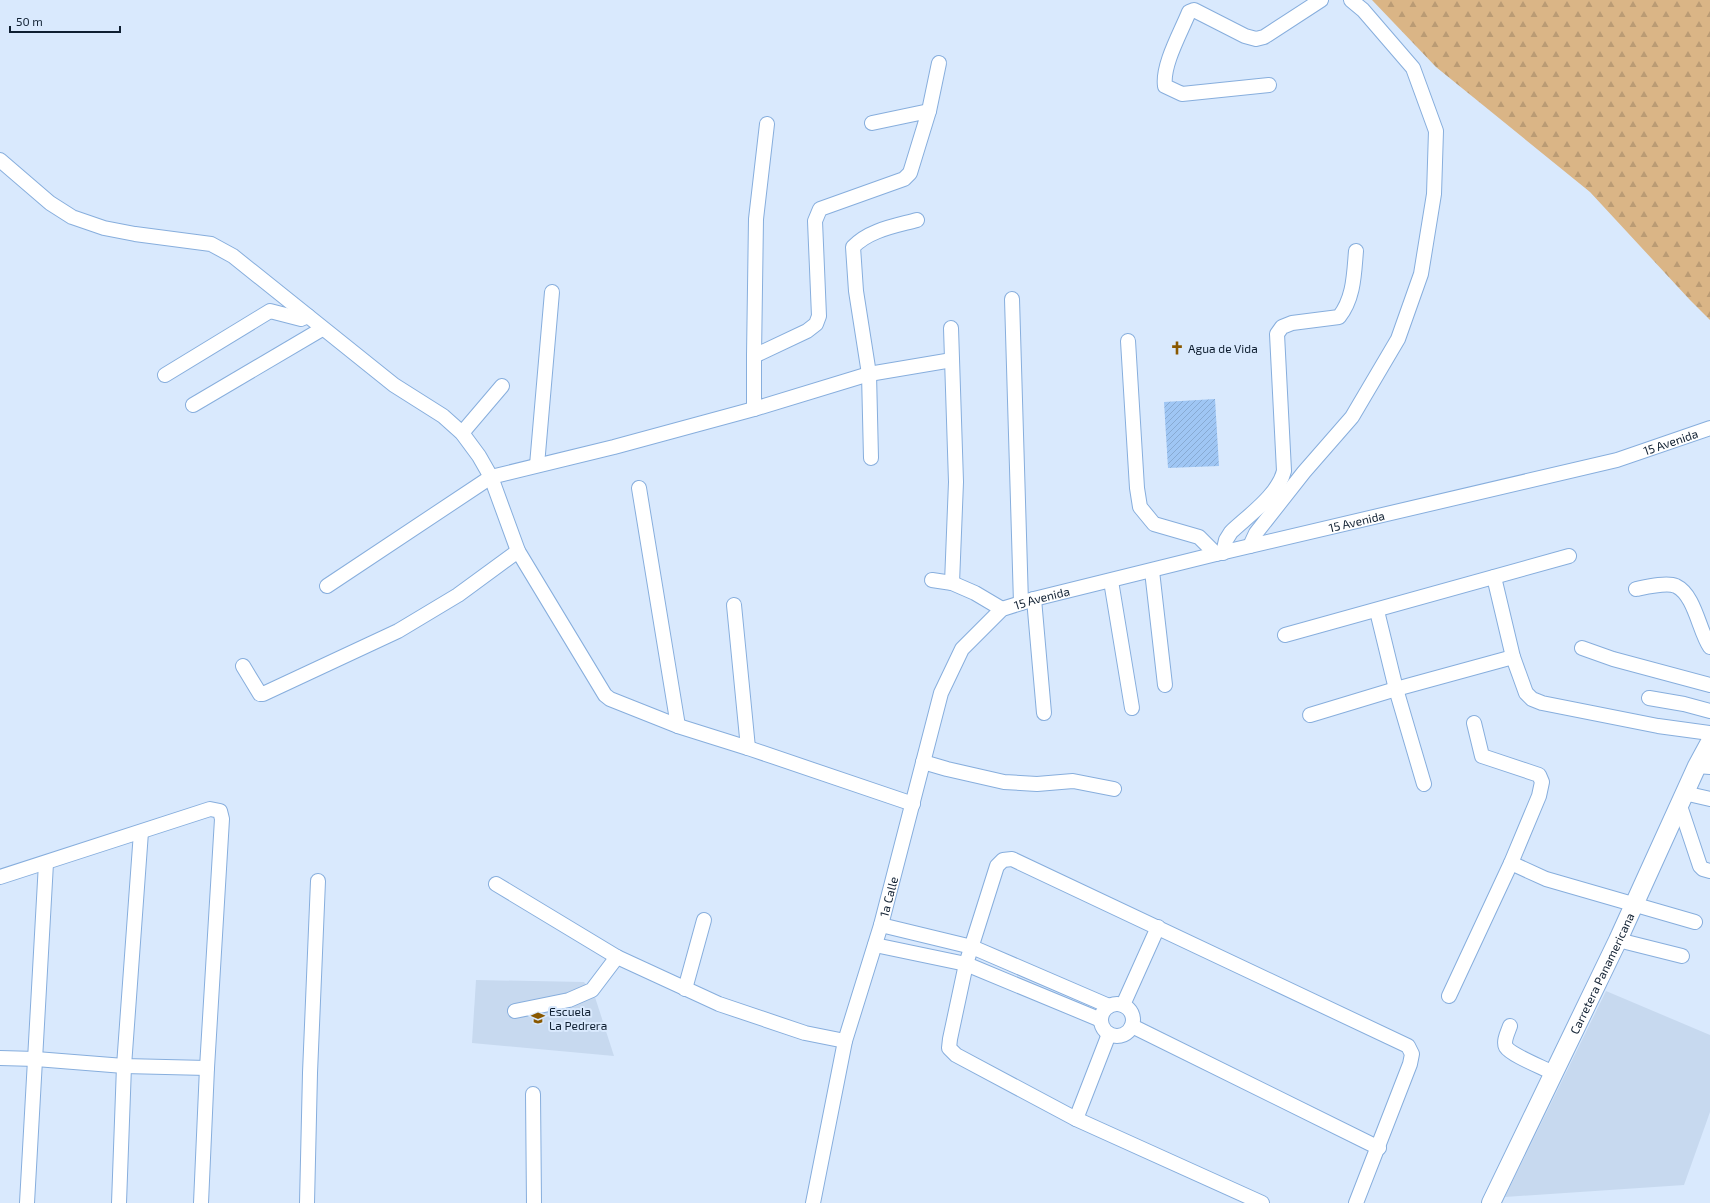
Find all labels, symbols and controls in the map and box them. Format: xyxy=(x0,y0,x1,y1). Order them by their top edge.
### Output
scale bar xyxy=(10,8,120,34)
text: 50 m xyxy=(16,14,43,28)
church icon: Agua de Vida xyxy=(1169,340,1185,356)
place label: Agua de Vida xyxy=(1188,341,1258,355)
street label: 15 Avenida xyxy=(1641,426,1700,457)
street label: 15 Avenida xyxy=(1327,508,1386,534)
street label: 15 Avenida xyxy=(1012,583,1071,612)
street label: 1a Calle xyxy=(876,875,900,918)
street label: Carretera Panamericana xyxy=(1567,911,1636,1036)
place label: Escuela La Pedrera xyxy=(549,1004,607,1032)
school or university icon: Escuela La Pedrera xyxy=(530,1010,546,1026)

